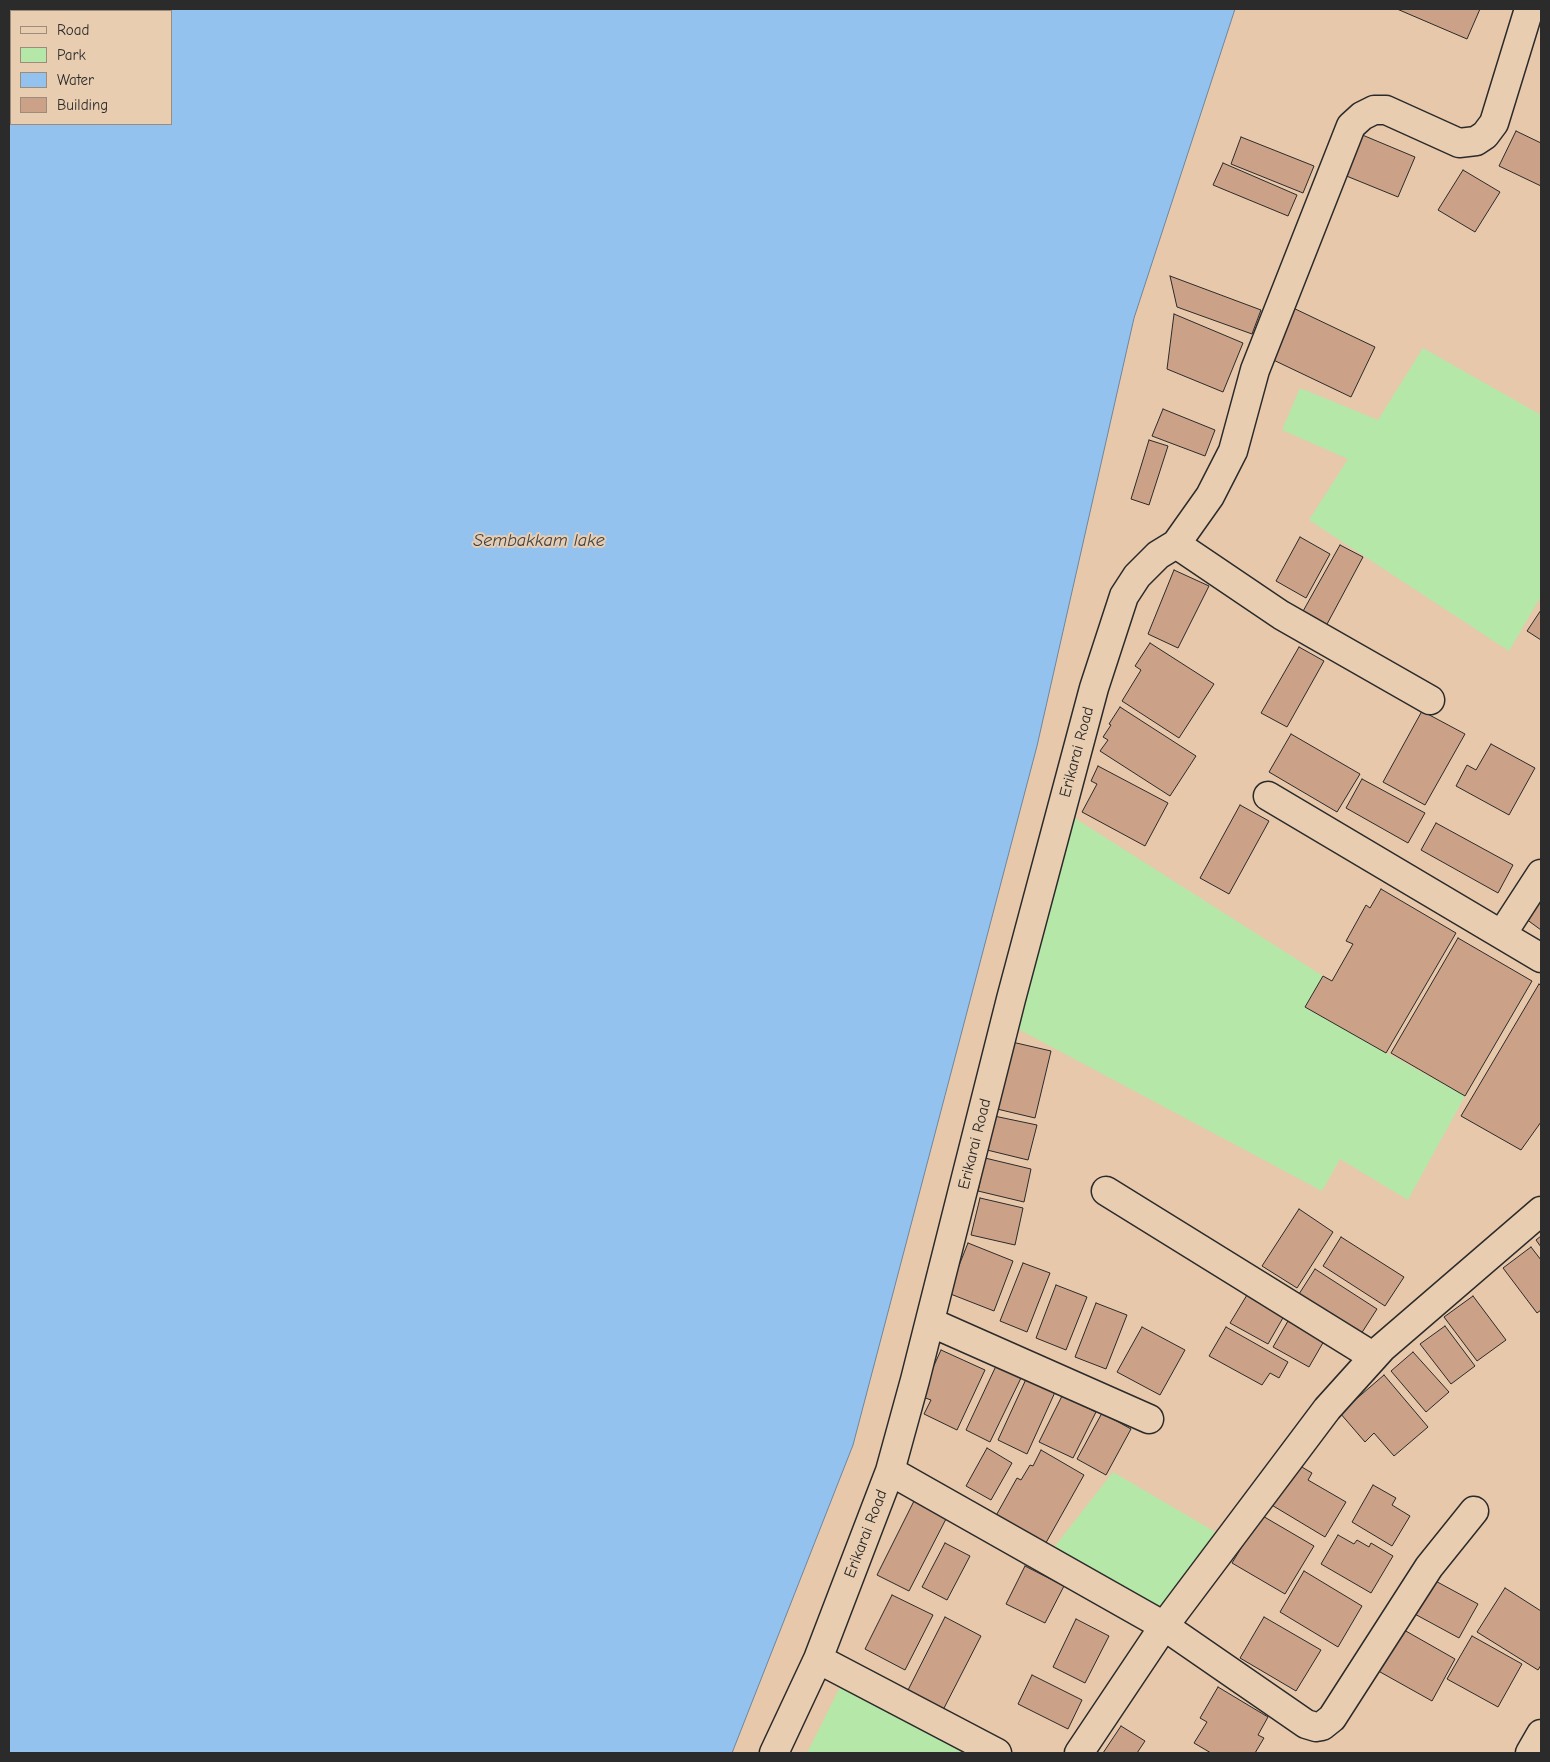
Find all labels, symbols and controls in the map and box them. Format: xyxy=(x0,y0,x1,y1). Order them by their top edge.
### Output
legend xyxy=(10,10,172,125)
text: Road xyxy=(57,21,89,39)
text: Park xyxy=(57,46,86,64)
text: Water xyxy=(57,71,94,89)
text: Building xyxy=(57,96,108,114)
water label: Sembakkam lake xyxy=(473,530,605,552)
street label: Erikarai Road xyxy=(1056,705,1098,799)
street label: Erikarai Road xyxy=(954,1097,996,1191)
street label: Erikarai Road xyxy=(840,1487,892,1581)

